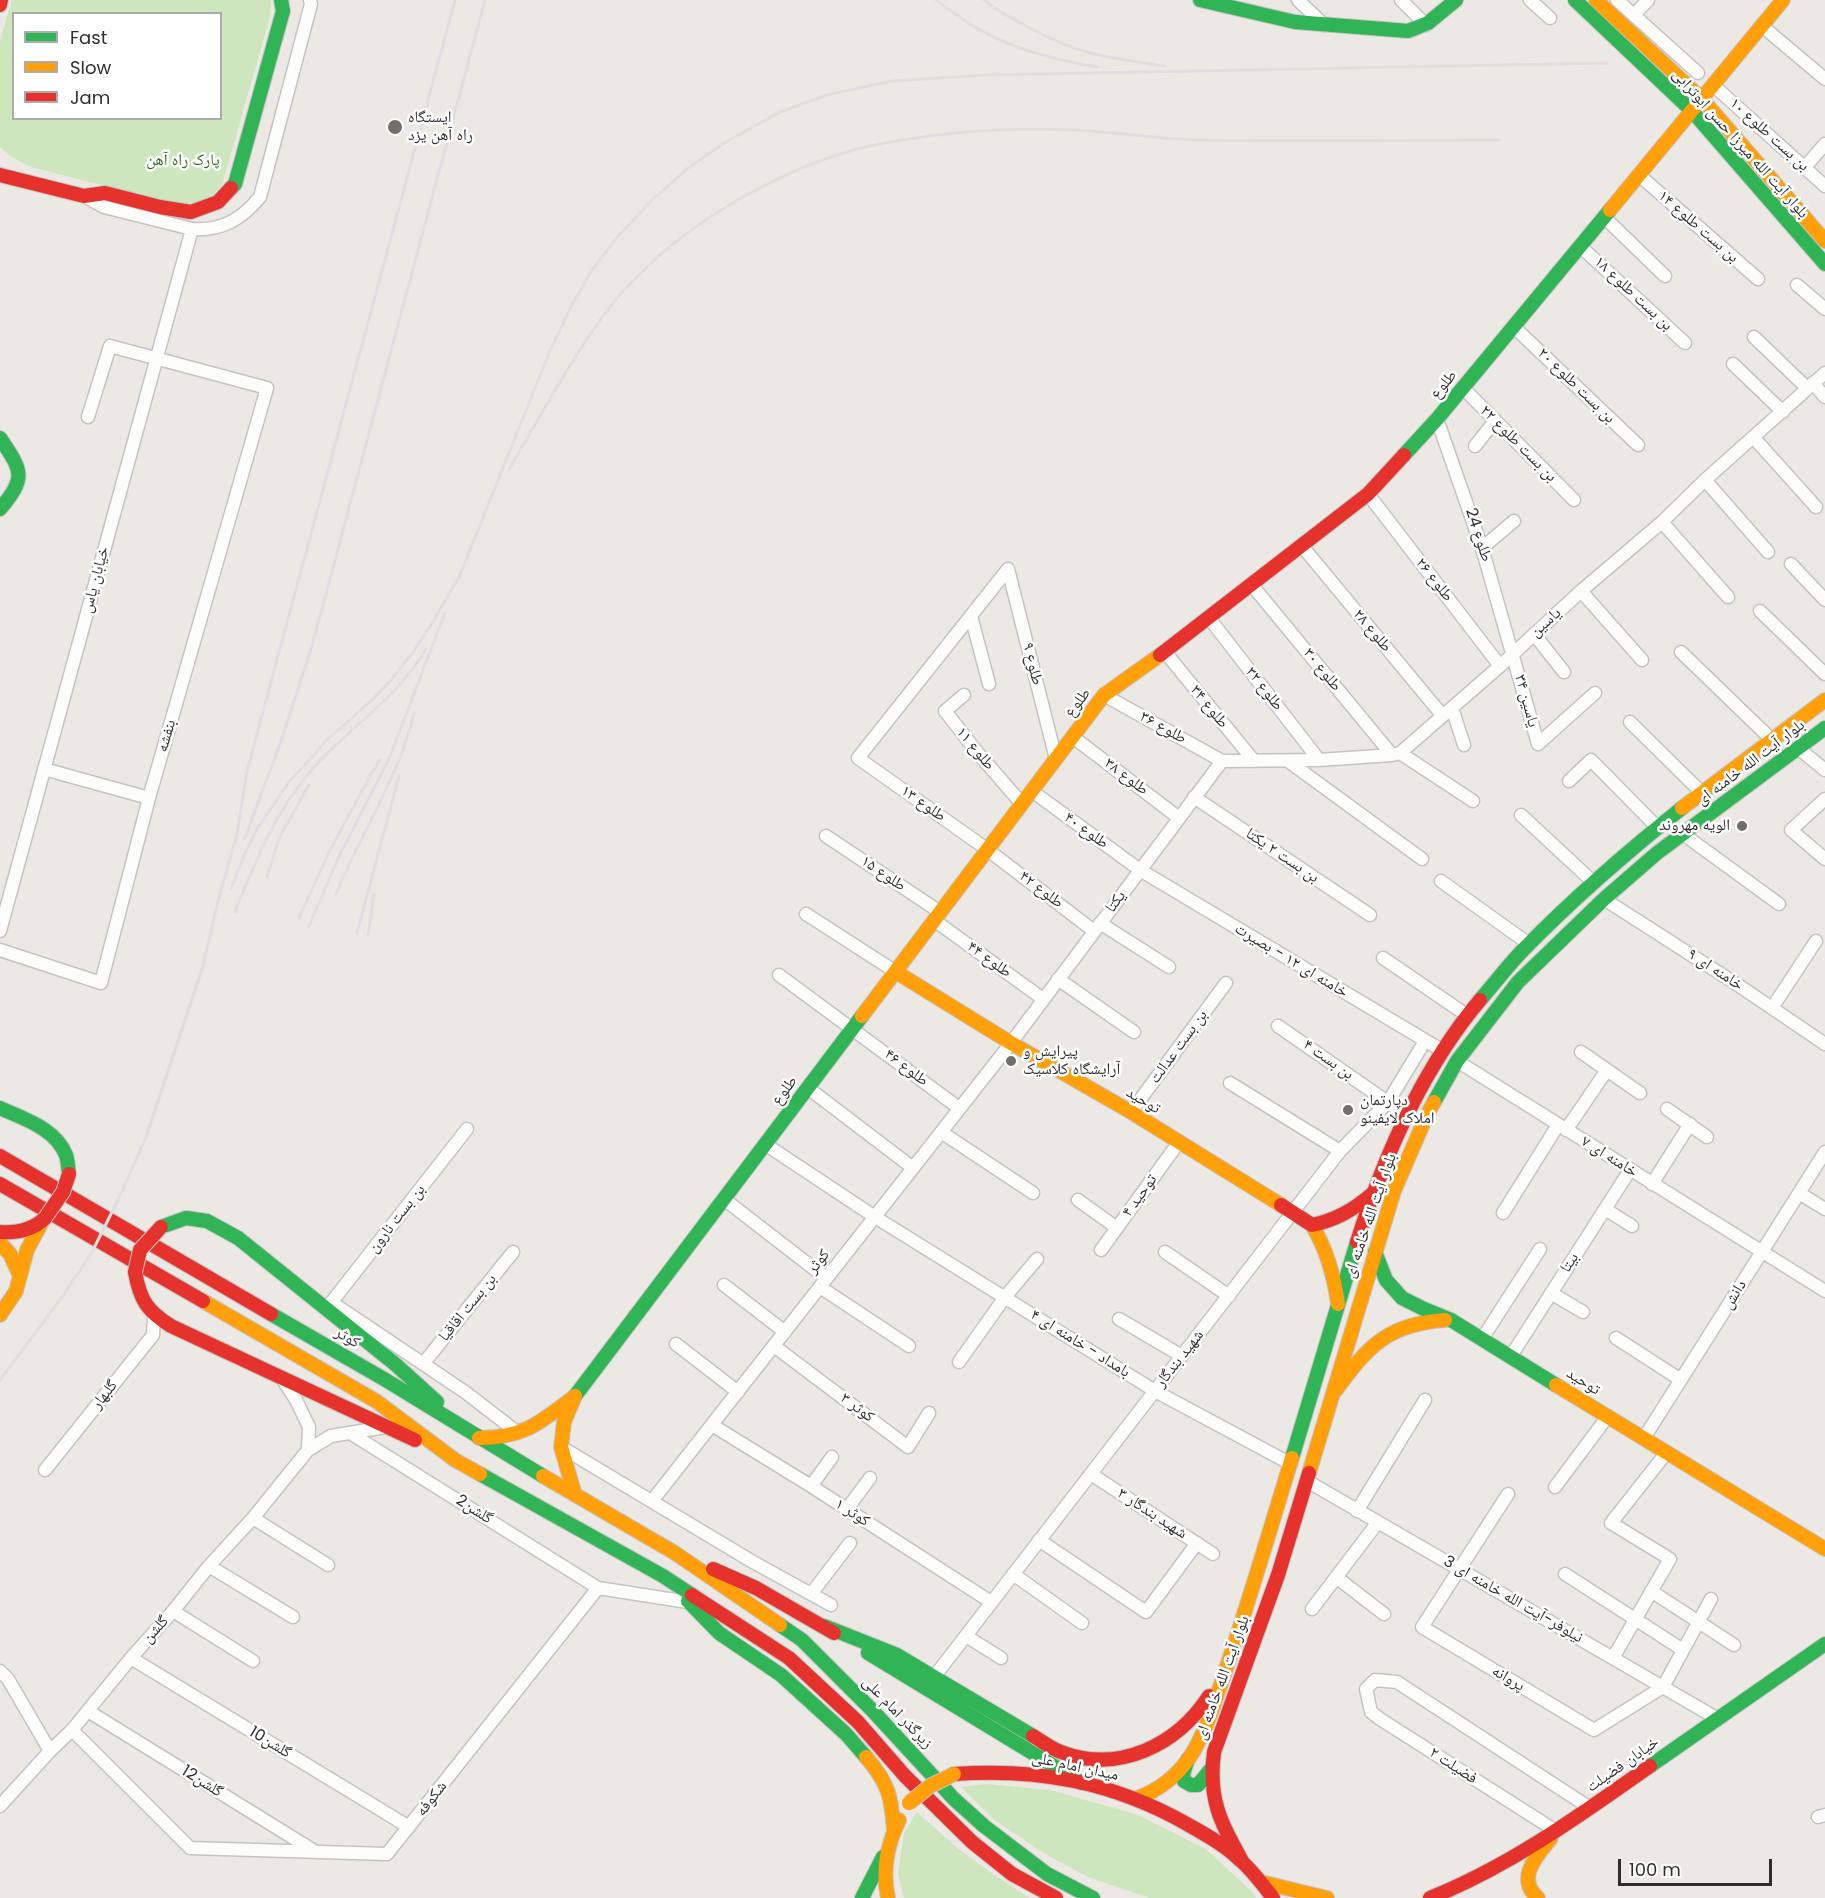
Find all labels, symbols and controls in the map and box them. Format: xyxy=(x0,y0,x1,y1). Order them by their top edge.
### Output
legend xyxy=(12,12,222,120)
text: Fast xyxy=(70,25,107,50)
text: Slow xyxy=(70,55,111,80)
street label: بلوار آیت الله میرزا حسن ابوترابی xyxy=(1668,65,1812,223)
text: Jam xyxy=(70,85,110,110)
street label: بن بست طلوع ۱۰ xyxy=(1725,94,1813,176)
place label: ایستگاه راه آهن یزد xyxy=(408,108,473,146)
marker: ایستگاه راه آهن یزد xyxy=(386,118,404,136)
park label: پارک راه آهن xyxy=(146,151,220,171)
street label: بن بست طلوع ۱۴ xyxy=(1654,187,1742,267)
street label: بن بست طلوع ۱۸ xyxy=(1590,253,1676,335)
street label: بن بست طلوع ۲۰ xyxy=(1533,344,1619,428)
street label: طلوع xyxy=(1426,367,1462,403)
street label: بن بست طلوع ۲۲ xyxy=(1476,402,1560,486)
street label: طلوع 24 xyxy=(1460,506,1496,564)
street label: خیابان یاس xyxy=(78,545,114,615)
street label: طلوع ۲۶ xyxy=(1411,554,1457,606)
street label: یاسین xyxy=(1527,604,1565,642)
street label: طلوع ۲۸ xyxy=(1348,606,1396,656)
street label: طلوع ۹ xyxy=(1017,641,1047,687)
street label: طلوع ۳۰ xyxy=(1299,644,1345,696)
street label: طلوع ۳۲ xyxy=(1241,663,1287,715)
street label: یاسین ۳۴ xyxy=(1510,673,1542,729)
street label: طلوع ۳۴ xyxy=(1186,681,1232,733)
street label: طلوع xyxy=(1061,685,1095,721)
street label: طلوع ۳۶ xyxy=(1136,707,1190,749)
street label: بلوار آیت الله خامنه ای xyxy=(1693,716,1809,810)
street label: بنفشه xyxy=(153,717,181,755)
street label: طلوع ۱۱ xyxy=(951,724,999,774)
street label: طلوع ۳۸ xyxy=(1100,754,1152,800)
street label: طلوع ۱۳ xyxy=(897,782,949,826)
street label: طلوع ۴۰ xyxy=(1060,808,1112,854)
place label: الویه مهروند xyxy=(1659,816,1730,836)
marker: الویه مهروند xyxy=(1735,819,1749,833)
street label: بن بست ۲ یکتا xyxy=(1242,824,1322,888)
street label: طلوع ۱۵ xyxy=(857,852,909,896)
street label: طلوع ۴۲ xyxy=(1015,867,1067,913)
street label: یکتا xyxy=(1102,887,1130,917)
street label: خامنه ای ۱۲ - بصیرت xyxy=(1231,920,1351,1002)
street label: طلوع ۴۴ xyxy=(963,937,1015,983)
street label: خامنه ای ۹ xyxy=(1683,945,1747,995)
street label: بن بست عدالت xyxy=(1146,1006,1212,1088)
street label: بن بست ۴ xyxy=(1299,1036,1357,1084)
place label: پیرایش و آرایشگاه کلاسیک xyxy=(1023,1042,1120,1080)
street label: طلوع ۴۶ xyxy=(880,1045,932,1091)
marker: پیرایش و آرایشگاه کلاسیک xyxy=(1004,1054,1018,1068)
street label: طلوع xyxy=(768,1073,802,1109)
street label: توحید xyxy=(1122,1083,1164,1119)
place label: دپارتمان املاک لایفینو xyxy=(1360,1091,1435,1129)
marker: دپارتمان املاک لایفینو xyxy=(1341,1103,1355,1117)
street label: خامنه ای ۷ xyxy=(1577,1132,1641,1182)
street label: بلوار آیت الله خامنه ای xyxy=(1341,1151,1401,1281)
street label: توحید ۴ xyxy=(1118,1171,1162,1221)
street label: بن بست نارون xyxy=(364,1181,430,1257)
street label: کوثر xyxy=(803,1246,835,1278)
street label: بیتا xyxy=(1557,1249,1583,1277)
street label: بن بست اقاقیا xyxy=(435,1270,501,1346)
street label: دانش xyxy=(1719,1277,1751,1313)
street label: بامداد - خامنه ای ۴ xyxy=(1027,1306,1133,1382)
street label: کوثر xyxy=(331,1323,363,1353)
street label: شهید بندگار xyxy=(1152,1326,1208,1392)
street label: توحید xyxy=(1562,1364,1604,1400)
street label: گلبهار xyxy=(88,1377,122,1413)
street label: کوثر ۳ xyxy=(836,1389,878,1427)
street label: شهید بندگار ۳ xyxy=(1114,1484,1190,1544)
street label: گلشن2 xyxy=(452,1491,496,1529)
street label: کوثر ۱ xyxy=(831,1495,873,1531)
street label: نیلوفر-آیت الله خامنه ای 3 xyxy=(1440,1552,1586,1648)
street label: گلشن xyxy=(139,1612,173,1648)
street label: بلوار آیت الله خامنه ای xyxy=(1192,1613,1254,1743)
street label: پروانه xyxy=(1488,1662,1528,1696)
street label: زیرگذر امام علی xyxy=(858,1673,936,1753)
street label: گلشن10 xyxy=(245,1723,295,1763)
street label: خیابان فضیلت xyxy=(1583,1733,1663,1797)
street label: فضیلت ۲ xyxy=(1425,1743,1481,1789)
street label: میدان امام علی xyxy=(1030,1748,1120,1786)
street label: گلشن12 xyxy=(178,1762,226,1802)
street label: شکوفه xyxy=(412,1778,452,1820)
scale bar xyxy=(1621,1847,1776,1885)
text: 100 m xyxy=(1629,1857,1681,1882)

